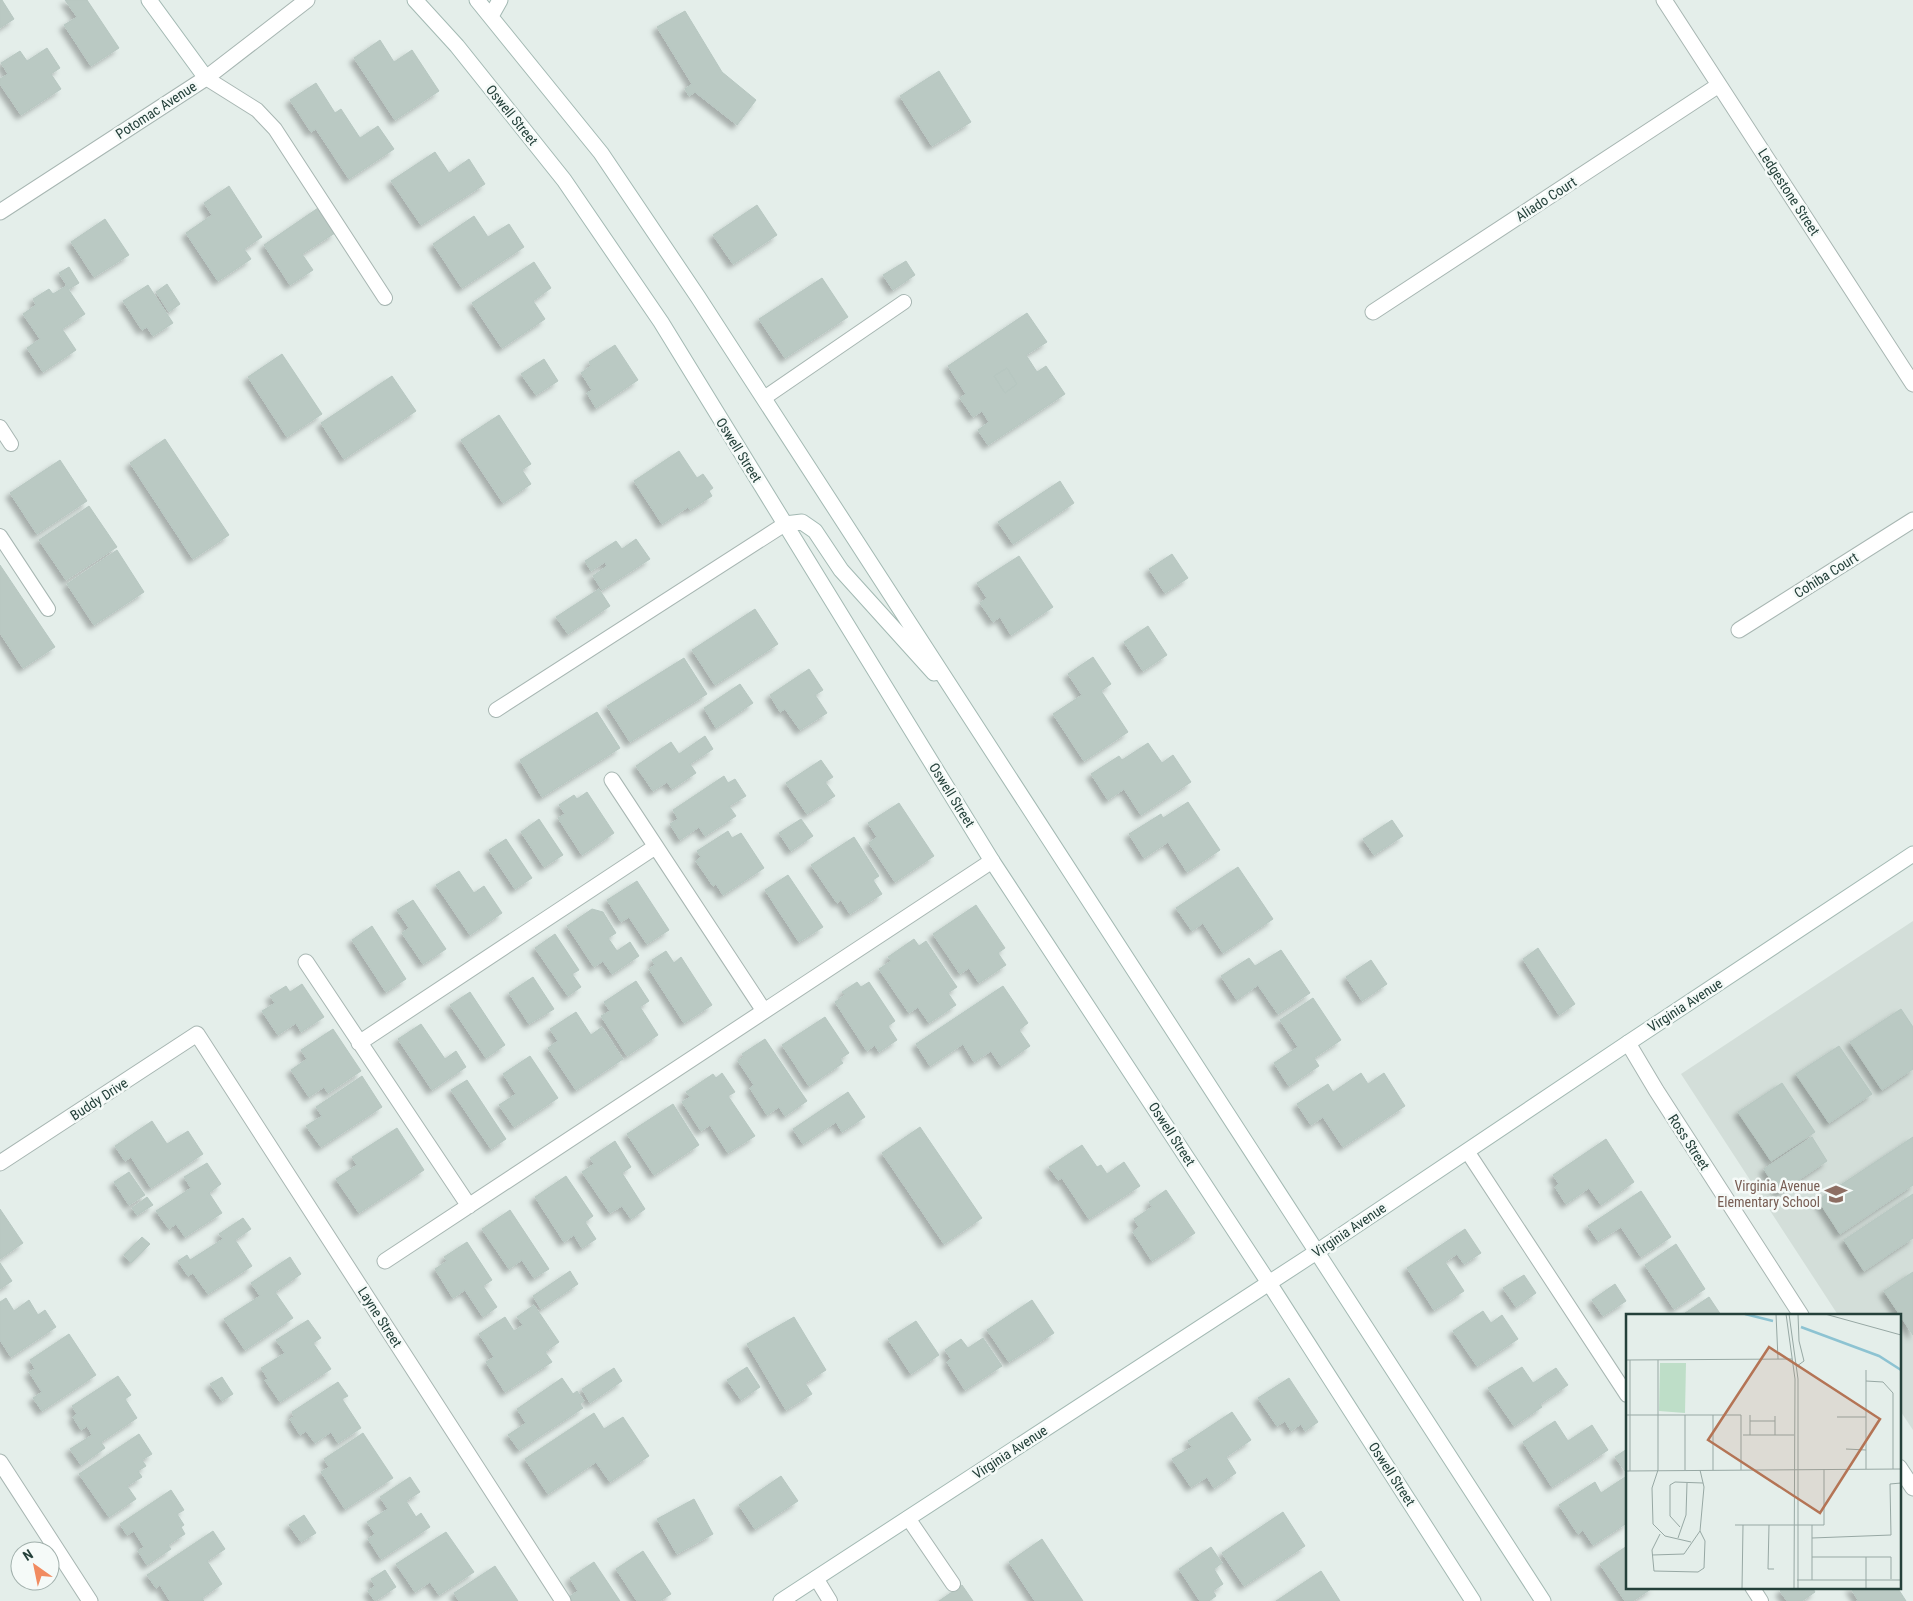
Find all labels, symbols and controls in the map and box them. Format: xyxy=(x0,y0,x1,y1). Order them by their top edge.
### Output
street label: Potomac Avenue xyxy=(113,78,200,142)
street label: Oswell Street xyxy=(483,82,541,148)
street label: Ledgestone Street xyxy=(1755,146,1823,238)
street label: Aliado Court xyxy=(1513,174,1579,224)
street label: Oswell Street xyxy=(713,415,765,485)
street label: Cohiba Court xyxy=(1791,549,1861,601)
street label: Oswell Street xyxy=(926,760,978,830)
street label: Virginia Avenue xyxy=(1645,975,1726,1035)
street label: Buddy Drive xyxy=(67,1074,131,1123)
street label: Oswell Street xyxy=(1145,1099,1199,1169)
street label: Ross Street xyxy=(1665,1111,1713,1173)
place label: Virginia Avenue Elementary School xyxy=(1717,1178,1820,1210)
school or university icon: Virginia Avenue Elementary School xyxy=(1823,1181,1849,1207)
street label: Virginia Avenue xyxy=(1309,1199,1389,1261)
street label: Layne Street xyxy=(355,1284,405,1350)
inset map xyxy=(1626,1314,1900,1588)
street label: Virginia Avenue xyxy=(970,1422,1051,1482)
street label: Oswell Street xyxy=(1365,1439,1419,1509)
north arrow xyxy=(10,1541,60,1591)
text: N xyxy=(20,1546,36,1564)

